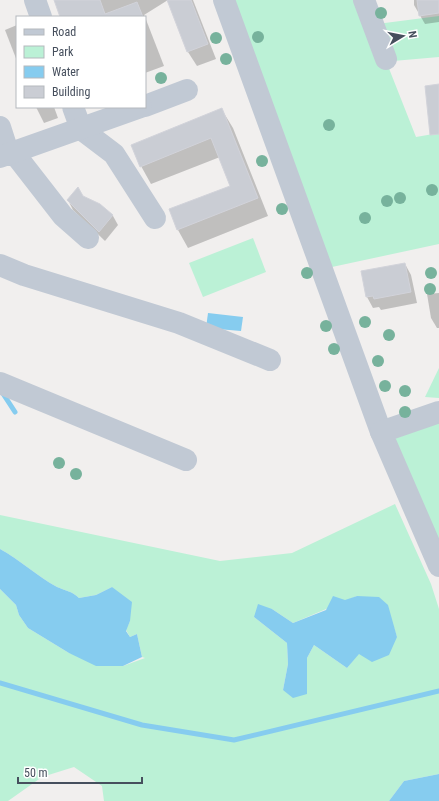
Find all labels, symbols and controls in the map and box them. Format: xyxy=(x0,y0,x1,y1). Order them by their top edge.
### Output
legend xyxy=(16,16,146,108)
north arrow xyxy=(383,16,423,56)
text: Road xyxy=(52,25,76,39)
text: N xyxy=(405,30,419,39)
text: Park xyxy=(52,45,74,59)
text: Water xyxy=(52,65,80,79)
text: Building xyxy=(52,85,90,99)
scale bar xyxy=(18,759,142,785)
text: 50 m xyxy=(24,766,48,780)

